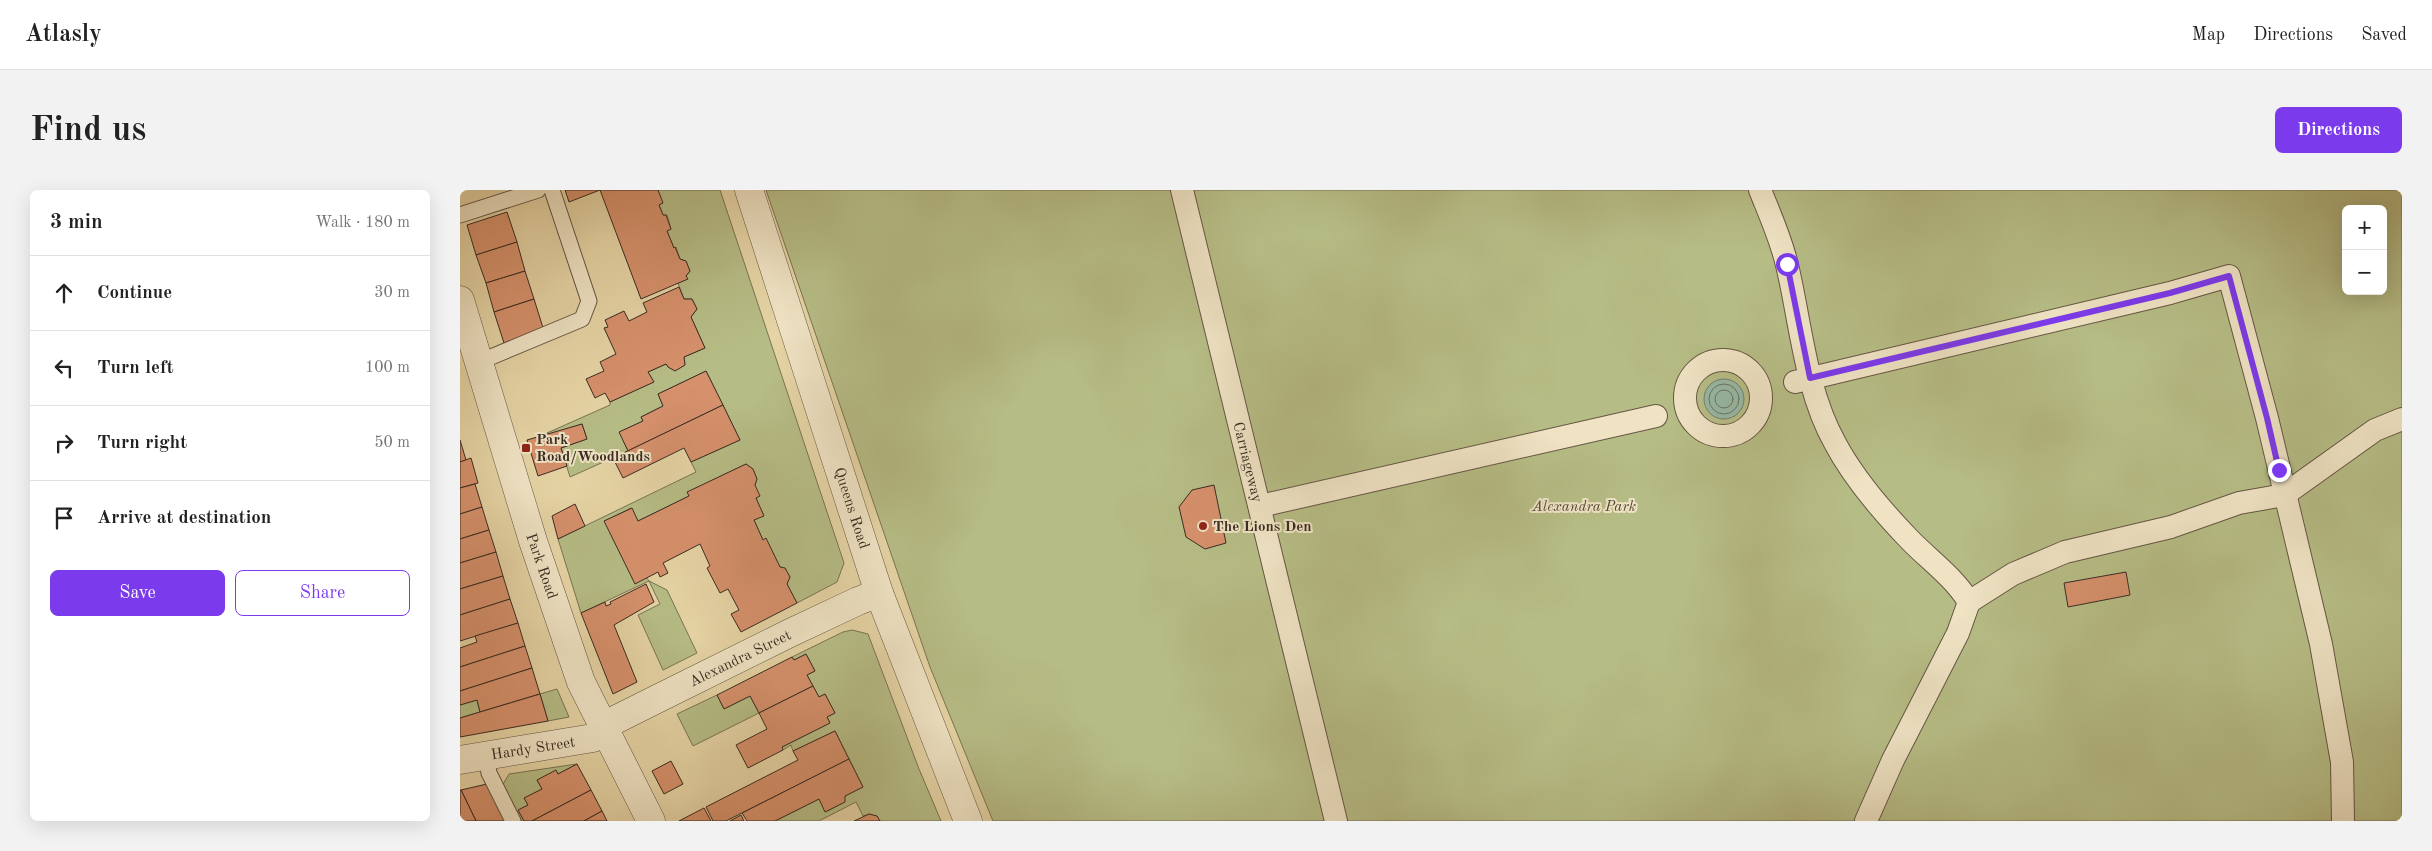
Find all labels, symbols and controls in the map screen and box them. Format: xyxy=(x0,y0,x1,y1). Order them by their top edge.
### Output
text: Atlasly xyxy=(25,23,102,47)
text: Map xyxy=(2192,26,2225,44)
text: Directions xyxy=(2253,26,2333,44)
text: Saved xyxy=(2361,26,2407,44)
button: Directions xyxy=(2275,107,2402,153)
text: Find us xyxy=(30,113,146,148)
map controls xyxy=(2342,205,2387,295)
button: + xyxy=(2342,205,2387,250)
text: 3 min xyxy=(50,212,103,233)
text: Walk · 180 m xyxy=(315,215,410,231)
button: − xyxy=(2342,250,2387,295)
route start xyxy=(1776,253,1799,276)
icon: ahead xyxy=(50,279,78,307)
text: Continue xyxy=(97,284,172,303)
text: 30 m xyxy=(374,285,410,301)
icon: left xyxy=(50,354,78,382)
text: Turn left xyxy=(97,359,174,378)
text: 100 m xyxy=(365,360,410,376)
street label: Carriageway xyxy=(1229,421,1264,504)
icon: right xyxy=(50,429,78,457)
place label: Park Road/Woodlands xyxy=(536,433,650,465)
text: Turn right xyxy=(97,434,187,453)
text: 50 m xyxy=(374,435,410,451)
marker: Park Road/Woodlands xyxy=(520,442,532,454)
route end xyxy=(2268,459,2291,482)
street label: Queens Road xyxy=(830,466,871,551)
park label: Alexandra Park xyxy=(1531,500,1636,515)
icon: arrive xyxy=(50,504,78,532)
text: Arrive at destination xyxy=(97,509,271,528)
marker: The Lions Den xyxy=(1197,520,1209,532)
place label: The Lions Den xyxy=(1213,520,1312,535)
street label: Park Road xyxy=(522,532,559,601)
button: Save xyxy=(50,570,225,616)
button: Share xyxy=(235,570,410,616)
street label: Alexandra Street xyxy=(687,628,794,690)
street label: Hardy Street xyxy=(490,735,576,764)

